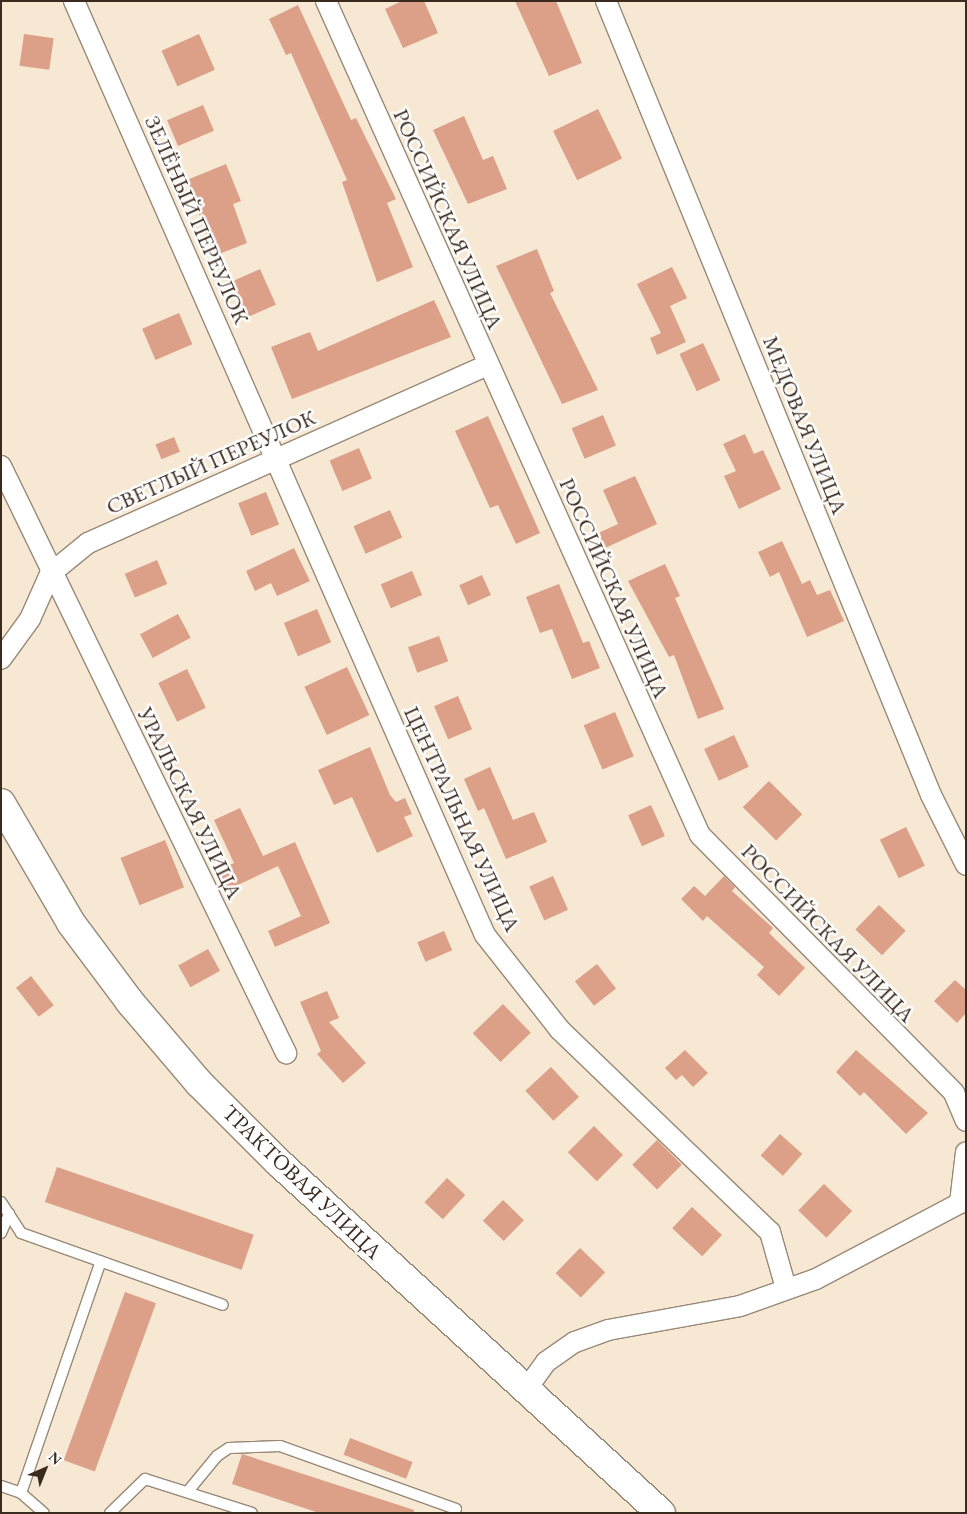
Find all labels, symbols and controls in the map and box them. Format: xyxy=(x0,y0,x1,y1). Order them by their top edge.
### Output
street label: РОССИЙСКАЯ УЛИЦА xyxy=(388,105,508,333)
street label: ЗЕЛЁНЫЙ ПЕРЕУЛОК xyxy=(139,112,255,328)
street label: МЕДОВАЯ УЛИЦА xyxy=(757,332,853,518)
street label: СВЕТЛЫЙ ПЕРЕУЛОК xyxy=(102,404,320,520)
street label: РОССИЙСКАЯ УЛИЦА xyxy=(554,474,674,702)
street label: ЦЕНТРАЛЬНАЯ УЛИЦА xyxy=(398,702,526,936)
street label: УРАЛЬСКАЯ УЛИЦА xyxy=(132,703,248,903)
street label: РОССИЙСКАЯ УЛИЦА xyxy=(736,838,920,1028)
street label: ТРАКТОВАЯ УЛИЦА xyxy=(217,1099,387,1265)
north arrow xyxy=(20,1444,70,1494)
text: N xyxy=(45,1448,66,1469)

